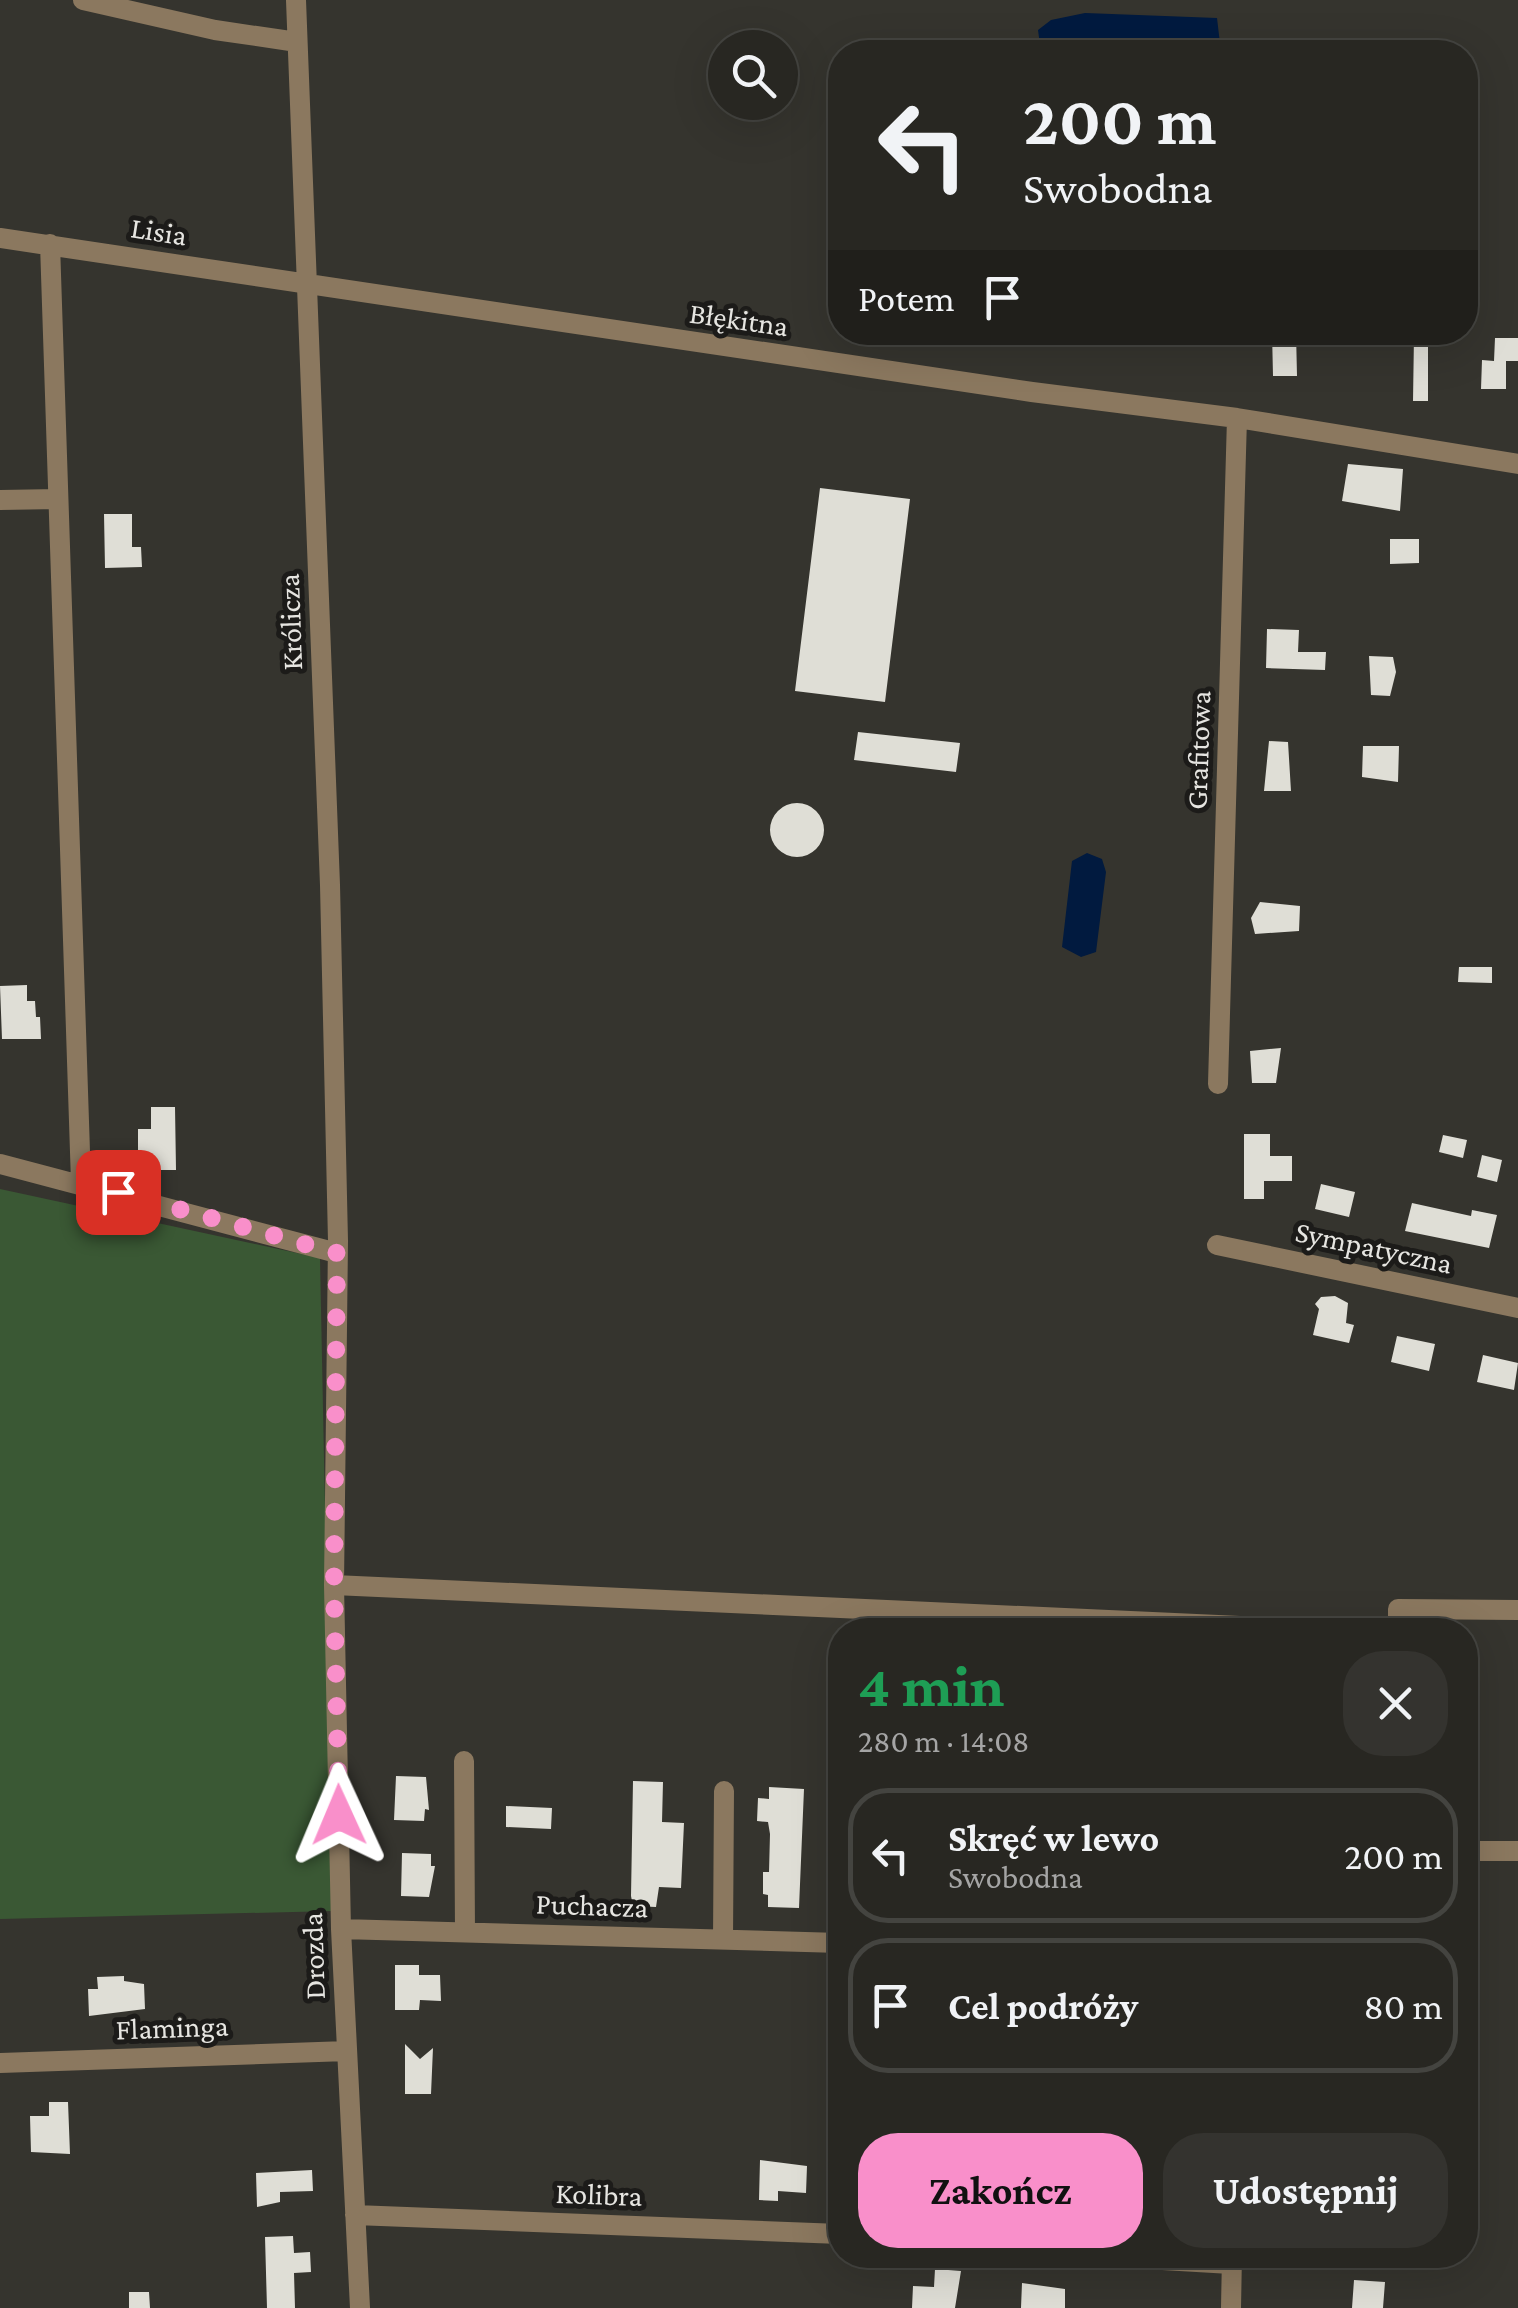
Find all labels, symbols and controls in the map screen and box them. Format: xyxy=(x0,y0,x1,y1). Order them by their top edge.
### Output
map controls xyxy=(708,30,798,120)
button: search xyxy=(708,30,798,120)
icon: left xyxy=(858,80,988,210)
text: 200 m xyxy=(1023,81,1216,159)
text: Swobodna xyxy=(1023,163,1213,213)
street label: Lisia xyxy=(129,210,190,252)
icon: arrive xyxy=(975,270,1030,325)
text: Potem xyxy=(858,277,955,319)
street label: Błękitna xyxy=(687,296,791,343)
street label: Królicza xyxy=(272,573,308,671)
street label: Grafitowa xyxy=(1179,690,1217,810)
pin xyxy=(76,1150,161,1235)
icon: arrive xyxy=(91,1165,146,1220)
street label: Sympatyczna xyxy=(1292,1214,1456,1281)
button: close xyxy=(1343,1651,1448,1756)
text: 4 min xyxy=(858,1652,1005,1719)
text: 280 m · 14:08 xyxy=(858,1723,1030,1759)
position arrow xyxy=(287,1763,391,1867)
text: Skręć w lewo xyxy=(948,1817,1159,1859)
icon: left xyxy=(863,1828,918,1883)
text: 200 m xyxy=(1344,1835,1443,1877)
text: Swobodna xyxy=(948,1859,1083,1895)
street label: Puchacza xyxy=(535,1887,649,1923)
street label: Drozda xyxy=(295,1912,331,2000)
icon: arrive xyxy=(863,1978,918,2033)
text: Cel podróży xyxy=(948,1985,1138,2027)
text: 80 m xyxy=(1363,1985,1443,2027)
street label: Flaminga xyxy=(115,2009,229,2046)
button: Zakończ xyxy=(858,2133,1143,2248)
button: Udostępnij xyxy=(1163,2133,1448,2248)
street label: Kolibra xyxy=(555,2176,643,2212)

